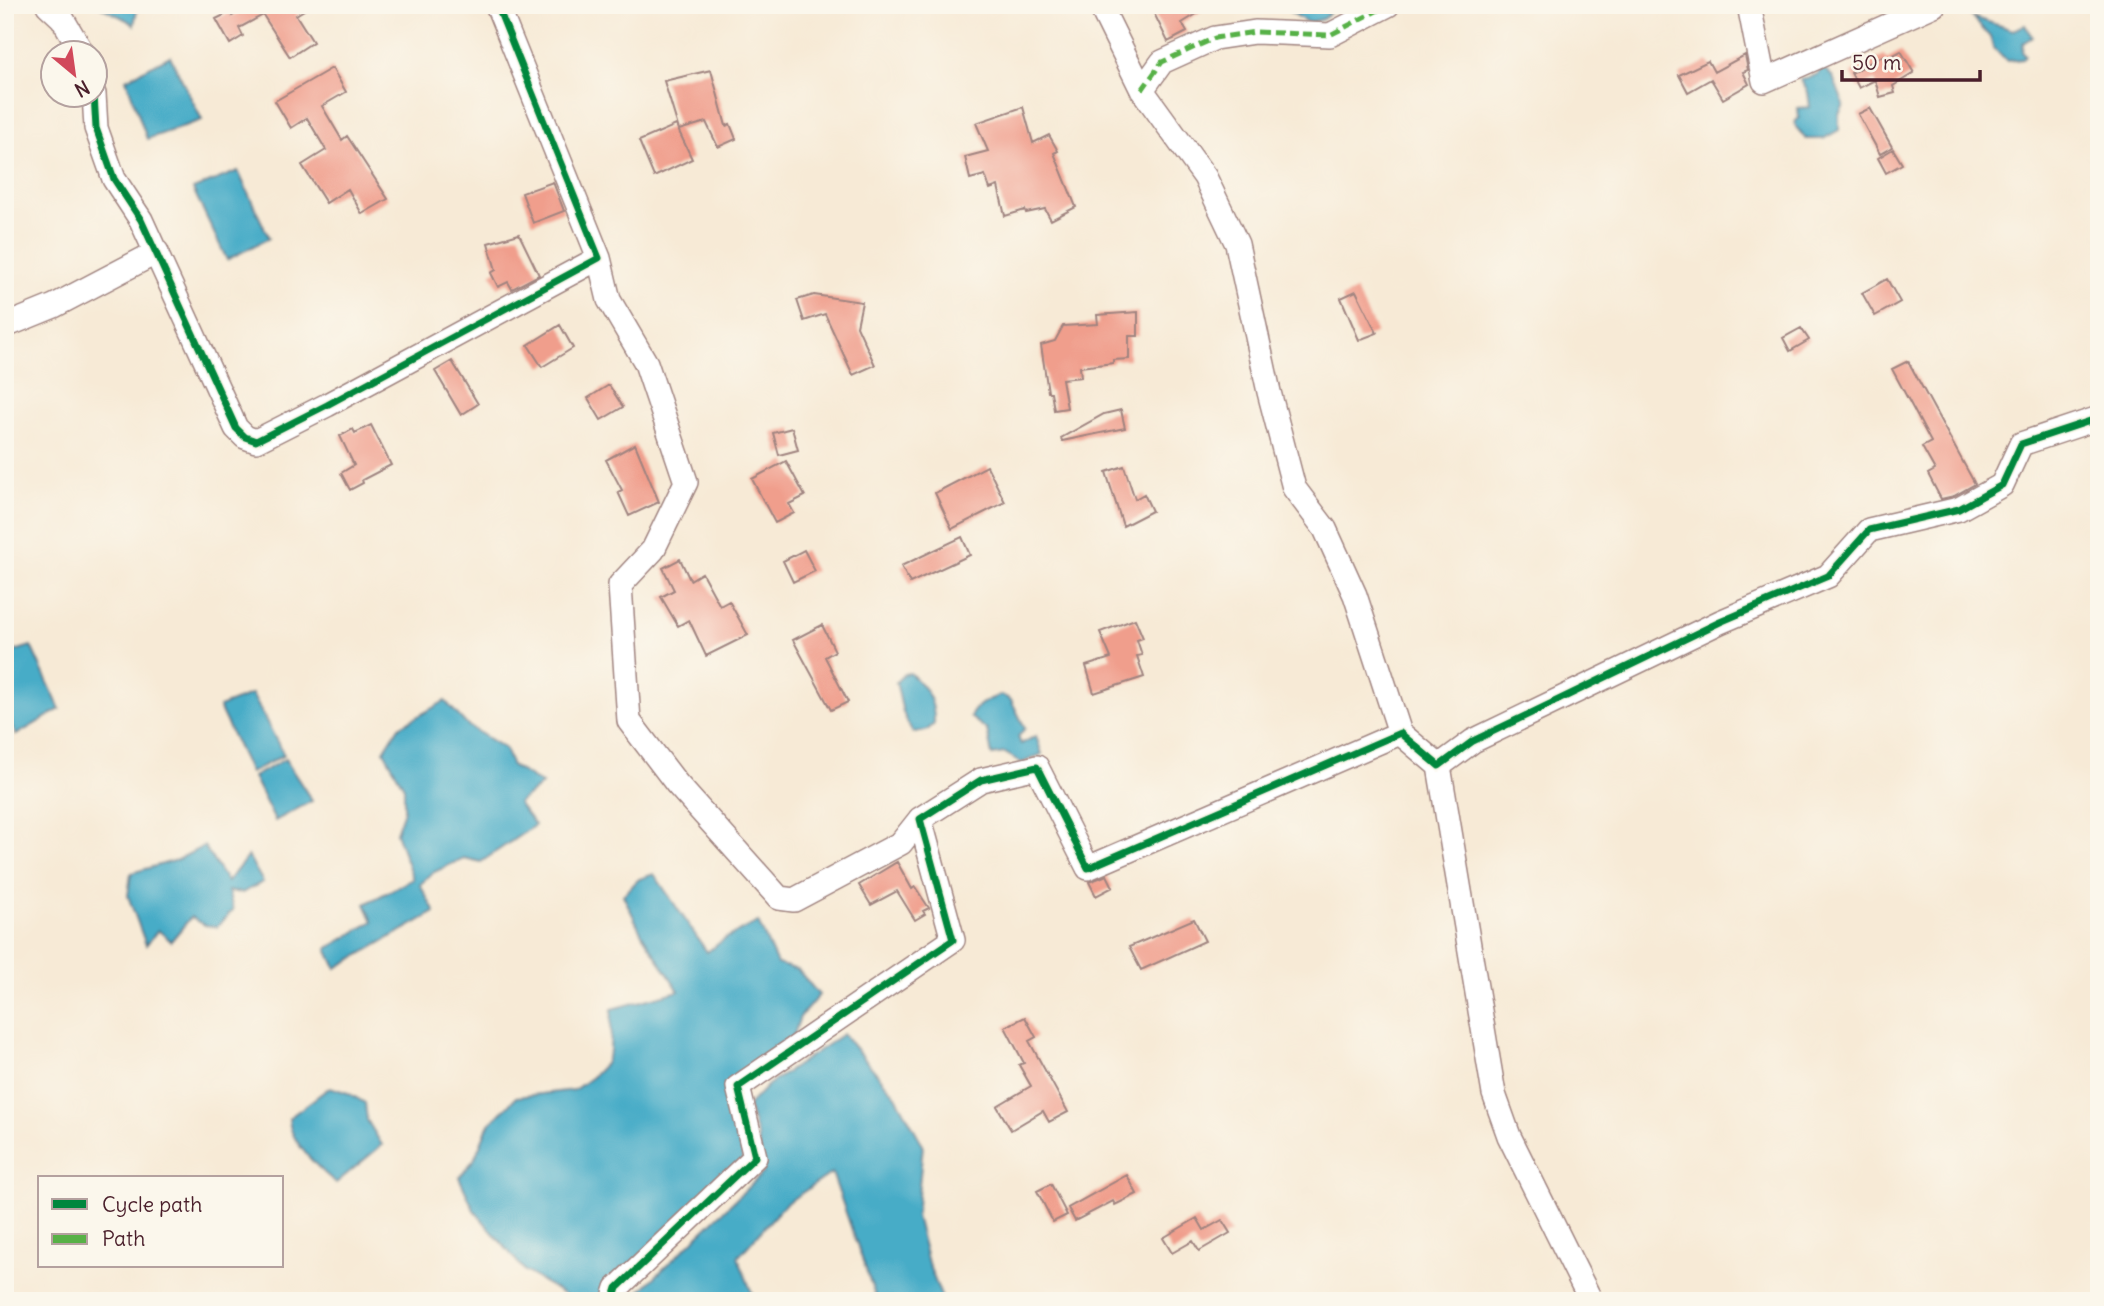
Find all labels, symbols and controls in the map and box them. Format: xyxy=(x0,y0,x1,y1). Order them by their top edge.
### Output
north arrow xyxy=(38,38,108,108)
scale bar xyxy=(1842,38,1980,82)
text: 50 m xyxy=(1852,49,1901,76)
text: N xyxy=(71,75,94,103)
legend xyxy=(38,1176,284,1268)
text: Cycle path xyxy=(102,1191,202,1218)
text: Path xyxy=(102,1225,145,1252)

